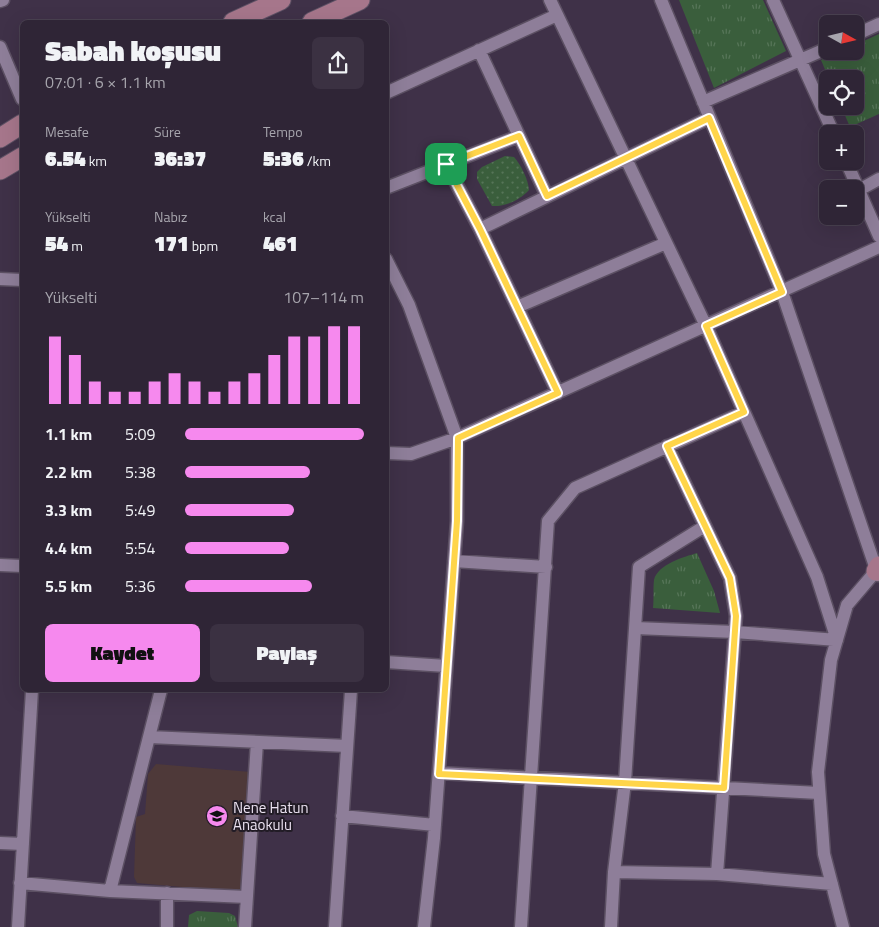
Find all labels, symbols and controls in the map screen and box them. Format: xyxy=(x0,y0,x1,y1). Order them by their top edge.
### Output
north arrow xyxy=(819,15,864,60)
map controls xyxy=(819,15,864,225)
text: Sabah koşusu xyxy=(45,29,221,72)
button: share xyxy=(312,37,364,89)
text: 07:01 · 6 × 1.1 km xyxy=(45,70,166,94)
button: locate xyxy=(819,70,864,115)
text: Mesafe xyxy=(45,121,89,142)
text: Süre xyxy=(154,121,181,142)
text: Tempo xyxy=(263,121,303,142)
button: + xyxy=(819,125,864,170)
text: 6.54 xyxy=(45,142,86,174)
text: 36:37 xyxy=(154,142,206,174)
text: 5:36 xyxy=(263,142,304,174)
pin xyxy=(425,143,467,185)
text: km xyxy=(86,150,107,171)
text: /km xyxy=(304,150,331,171)
icon: arrive xyxy=(432,150,460,178)
button: − xyxy=(819,180,864,225)
text: Yükselti xyxy=(45,206,91,227)
text: Nabız xyxy=(154,206,187,227)
text: kcal xyxy=(263,206,286,227)
text: 54 xyxy=(45,227,68,259)
text: 171 xyxy=(154,227,189,259)
text: 461 xyxy=(263,227,298,259)
text: m xyxy=(68,235,83,256)
text: bpm xyxy=(189,235,218,256)
text: Yükselti xyxy=(45,285,97,309)
text: 107–114 m xyxy=(283,285,364,309)
text: 1.1 km xyxy=(45,422,92,446)
text: 5:09 xyxy=(125,422,155,446)
text: 2.2 km xyxy=(45,460,92,484)
text: 5:38 xyxy=(125,460,155,484)
text: 3.3 km xyxy=(45,498,92,522)
text: 5:49 xyxy=(125,498,155,522)
text: 4.4 km xyxy=(45,536,92,560)
text: 5:54 xyxy=(125,536,155,560)
text: 5.5 km xyxy=(45,574,92,598)
text: 5:36 xyxy=(125,574,155,598)
button: Kaydet xyxy=(45,624,200,682)
button: Paylaş xyxy=(210,624,364,682)
place label: Nene Hatun Anaokulu xyxy=(233,796,309,836)
school or university icon: Nene Hatun Anaokulu xyxy=(205,804,229,828)

